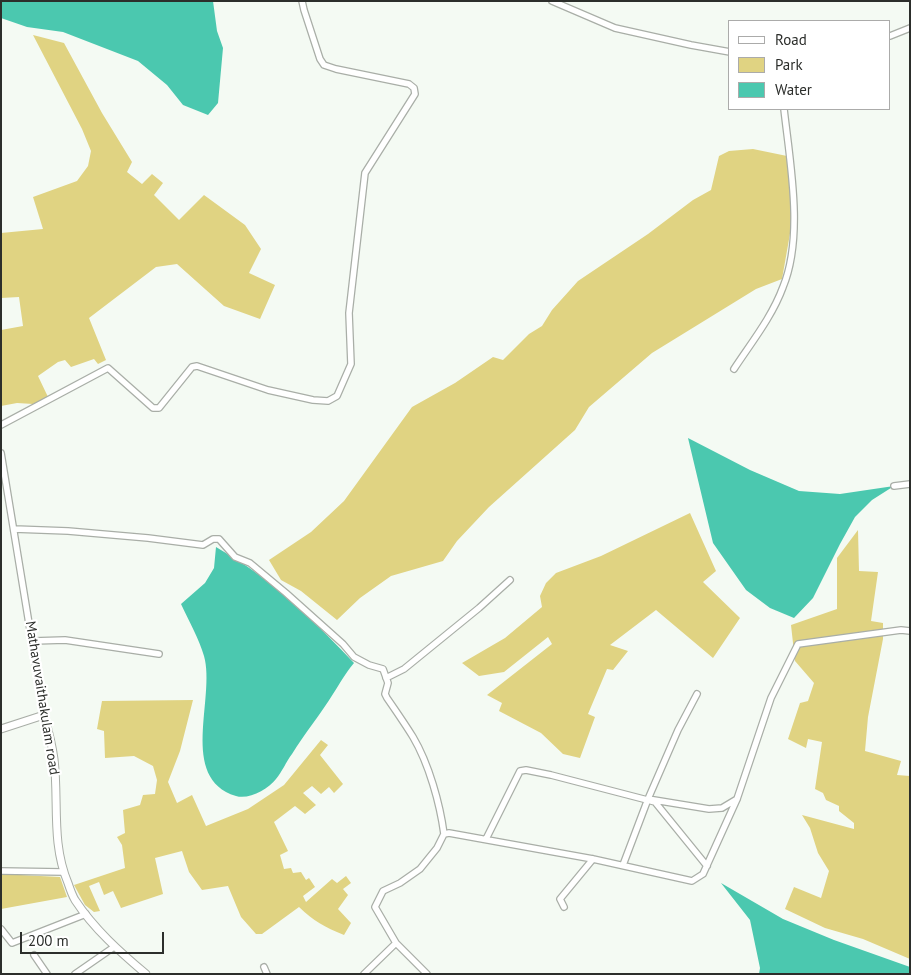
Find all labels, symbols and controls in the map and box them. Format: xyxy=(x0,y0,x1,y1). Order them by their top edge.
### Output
legend xyxy=(728,20,891,110)
text: Road xyxy=(775,30,807,49)
text: Park xyxy=(775,55,803,74)
text: Water xyxy=(775,80,812,99)
street label: Mathavuvaithakulam road xyxy=(22,620,62,776)
scale bar xyxy=(22,922,166,954)
text: 200 m xyxy=(28,931,69,950)

